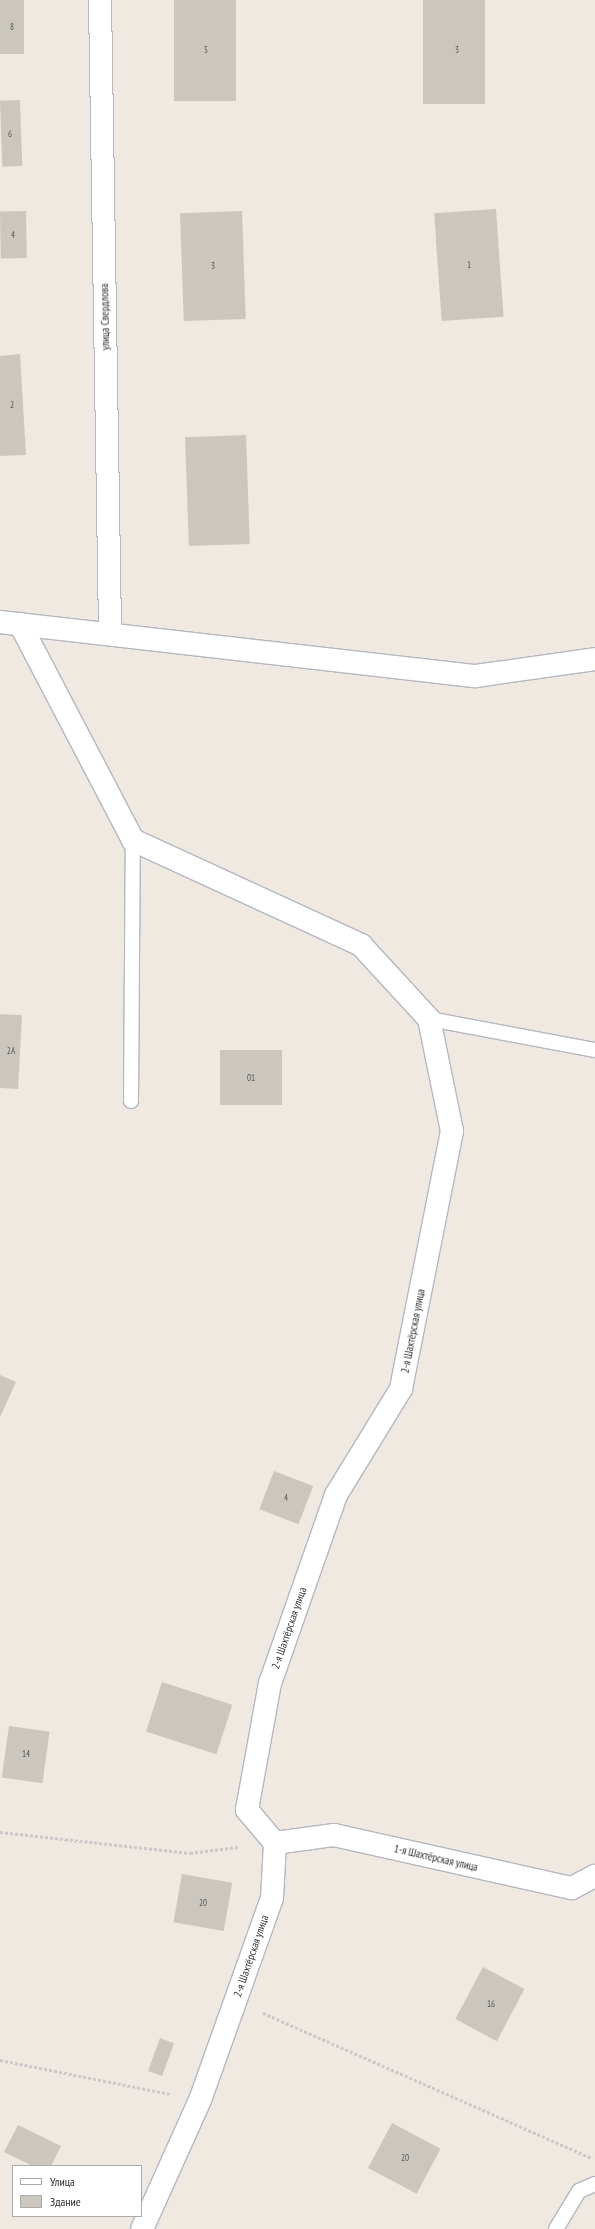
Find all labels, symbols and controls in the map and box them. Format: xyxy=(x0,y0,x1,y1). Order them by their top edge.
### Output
house number: 8 xyxy=(10,22,14,32)
house number: 5 xyxy=(204,45,208,55)
house number: 3 xyxy=(455,45,459,55)
house number: 6 xyxy=(8,129,12,139)
house number: 4 xyxy=(11,230,15,240)
house number: 1 xyxy=(467,260,471,270)
house number: 3 xyxy=(211,261,215,271)
street label: улица Свердлова xyxy=(98,283,112,351)
house number: 2 xyxy=(10,400,14,410)
house number: 2А xyxy=(7,1046,15,1056)
house number: 01 xyxy=(247,1073,255,1083)
street label: 2-я Шахтёрская улица xyxy=(398,1288,428,1374)
house number: 4 xyxy=(284,1493,288,1503)
street label: 2-я Шахтёрская улица xyxy=(269,1585,309,1671)
house number: 14 xyxy=(22,1749,30,1759)
street label: 1-я Шахтёрская улица xyxy=(393,1842,479,1874)
house number: 20 xyxy=(199,1898,207,1908)
street label: 2-я Шахтёрская улица xyxy=(231,1913,271,1999)
house number: 16 xyxy=(487,1999,495,2009)
house number: 20 xyxy=(401,2153,409,2163)
legend xyxy=(12,2165,142,2217)
text: Улица xyxy=(50,2174,75,2189)
text: Здание xyxy=(50,2194,81,2209)

